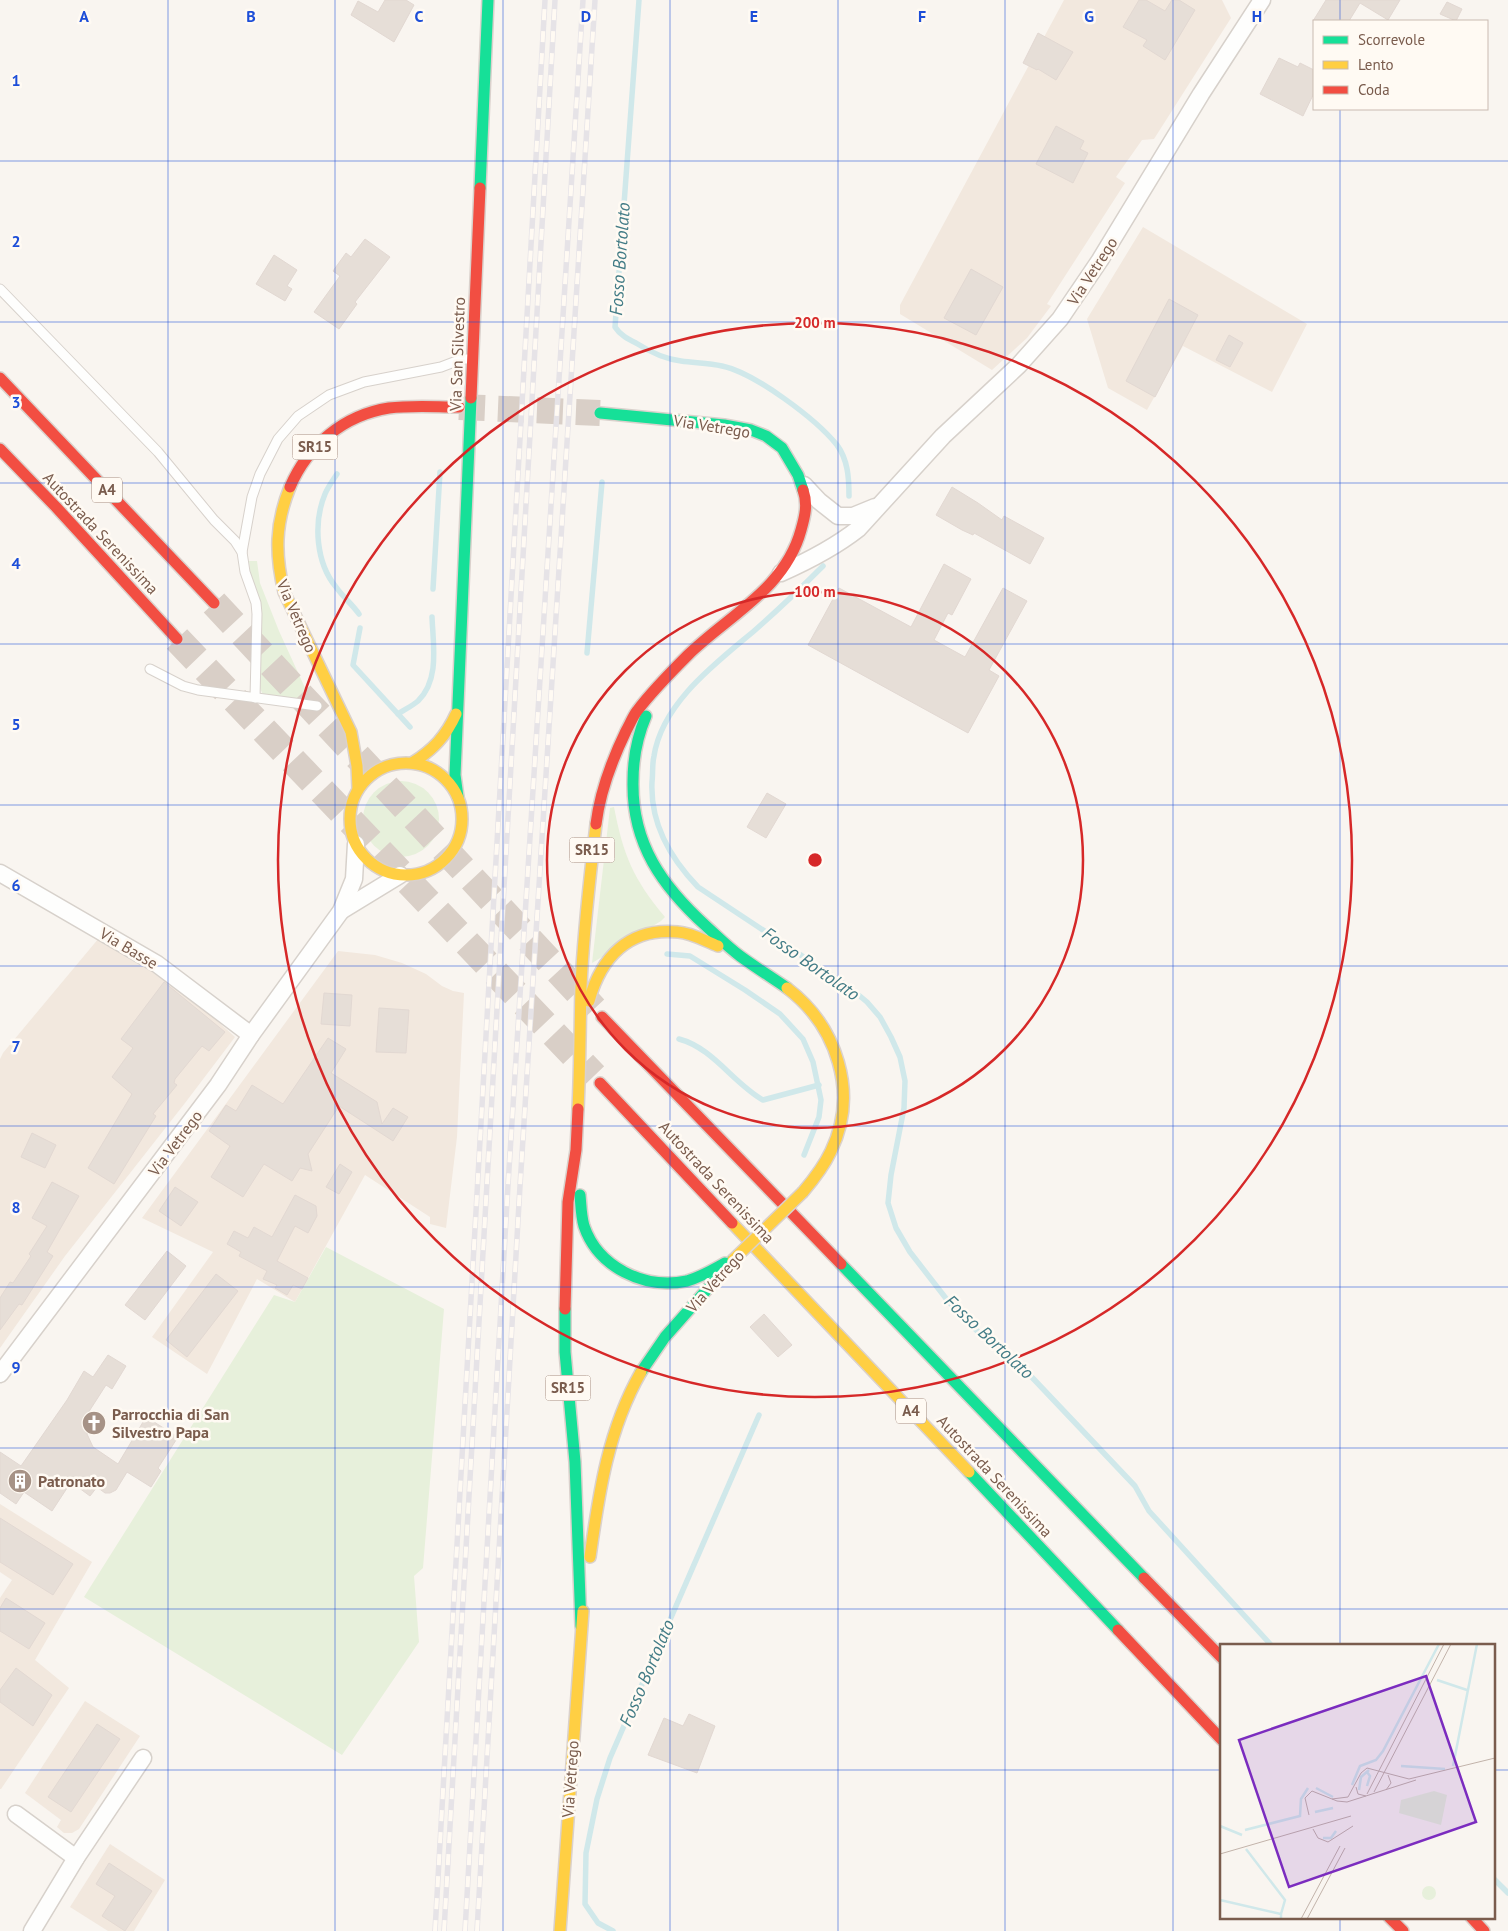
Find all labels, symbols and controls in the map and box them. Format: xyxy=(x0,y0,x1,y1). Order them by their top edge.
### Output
text: A xyxy=(79,6,89,26)
text: B xyxy=(246,6,256,26)
text: C xyxy=(415,6,424,26)
text: D xyxy=(581,6,591,26)
text: E xyxy=(750,6,758,26)
text: F xyxy=(918,6,926,26)
text: G xyxy=(1084,6,1094,26)
text: H xyxy=(1252,6,1262,26)
legend xyxy=(1313,20,1488,110)
text: Scorrevole xyxy=(1358,30,1425,49)
text: Lento xyxy=(1358,55,1394,74)
text: 1 xyxy=(11,70,21,90)
text: Coda xyxy=(1358,80,1390,99)
water label: Fosso Bortolato xyxy=(604,201,635,316)
text: 2 xyxy=(11,231,21,251)
street label: Via Vetrego xyxy=(1062,233,1121,310)
street label: Via San Silvestro xyxy=(445,297,469,412)
text: 200 m xyxy=(794,313,836,332)
text: 3 xyxy=(11,392,21,412)
street label: Via Vetrego xyxy=(671,410,752,442)
road number: SR15 xyxy=(292,434,338,460)
street label: Autostrada Serenissima xyxy=(39,468,163,598)
road number: A4 xyxy=(92,478,122,502)
text: 4 xyxy=(11,553,21,573)
street label: Via Vetrego xyxy=(272,576,321,656)
text: 100 m xyxy=(794,582,836,601)
text: 5 xyxy=(11,714,21,734)
road number: SR15 xyxy=(570,838,614,862)
centre of rings xyxy=(806,851,824,869)
text: 6 xyxy=(11,875,21,895)
street label: Via Basse xyxy=(95,922,162,973)
water label: Fosso Bortolato xyxy=(758,922,864,1006)
text: 7 xyxy=(11,1036,21,1056)
street label: Via Vetrego xyxy=(143,1106,206,1181)
street label: Autostrada Serenissima xyxy=(655,1117,779,1247)
text: 8 xyxy=(11,1197,21,1217)
street label: Via Vetrego xyxy=(681,1246,748,1317)
water label: Fosso Bortolato xyxy=(940,1289,1039,1384)
text: 9 xyxy=(11,1357,21,1377)
road number: SR15 xyxy=(546,1376,590,1400)
road number: A4 xyxy=(896,1398,926,1424)
place label: Parrocchia di San Silvestro Papa xyxy=(112,1404,229,1442)
church icon: Parrocchia di San Silvestro Papa xyxy=(81,1410,107,1436)
street label: Autostrada Serenissima xyxy=(933,1411,1057,1541)
building icon: Patronato xyxy=(7,1468,33,1494)
place label: Patronato xyxy=(38,1471,106,1491)
water label: Fosso Bortolato xyxy=(614,1616,679,1730)
inset map xyxy=(1220,1644,1496,1918)
street label: Via Vetrego xyxy=(557,1740,583,1819)

